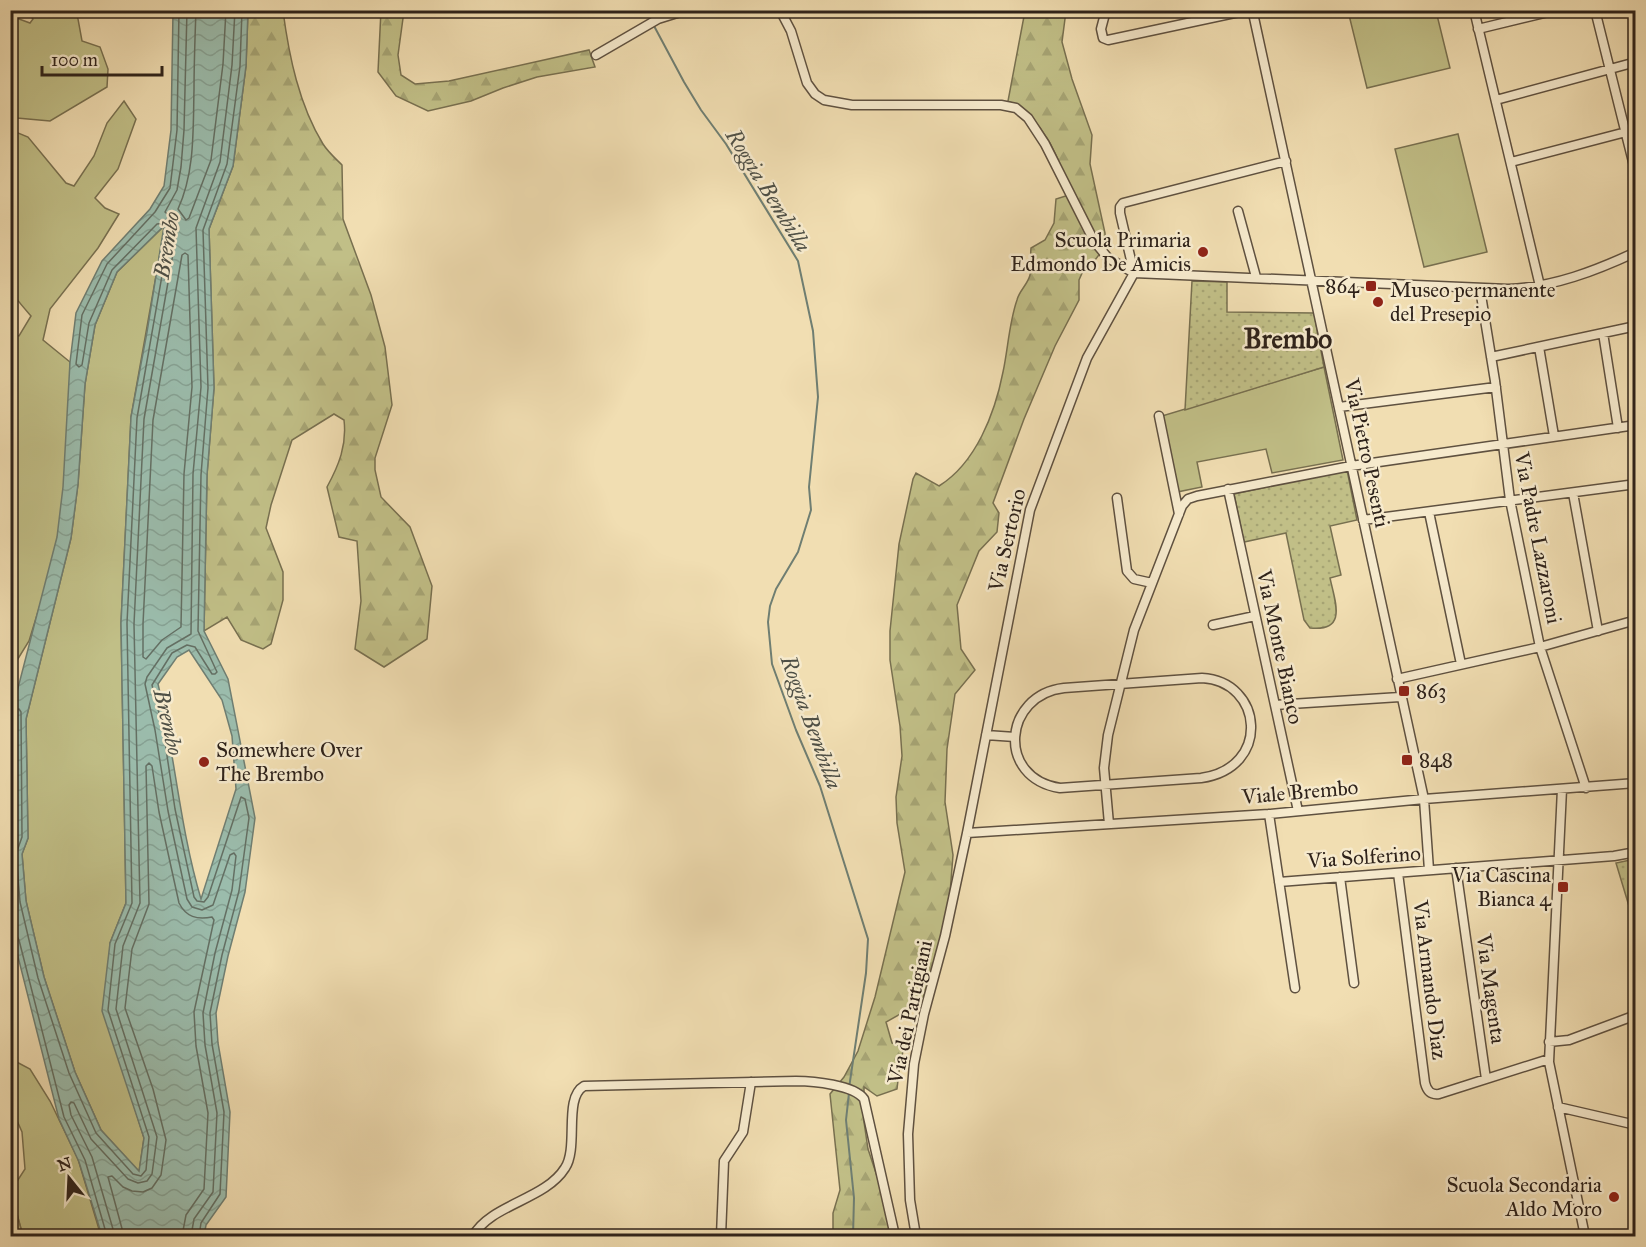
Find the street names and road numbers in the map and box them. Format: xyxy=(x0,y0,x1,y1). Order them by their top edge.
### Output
street label: Via Pietro Pesenti xyxy=(1338,375,1396,530)
street label: Via Padre Lazzaroni xyxy=(1508,449,1567,626)
street label: Via Sertorio xyxy=(982,486,1032,595)
street label: Via Monte Bianco xyxy=(1251,566,1309,727)
street label: Viale Brembo xyxy=(1240,774,1360,810)
street label: Via Solferino xyxy=(1305,840,1422,874)
street label: Via Armando Diaz xyxy=(1407,898,1453,1061)
street label: Via Magenta xyxy=(1470,932,1512,1046)
street label: Via dei Partigiani xyxy=(882,937,938,1087)

